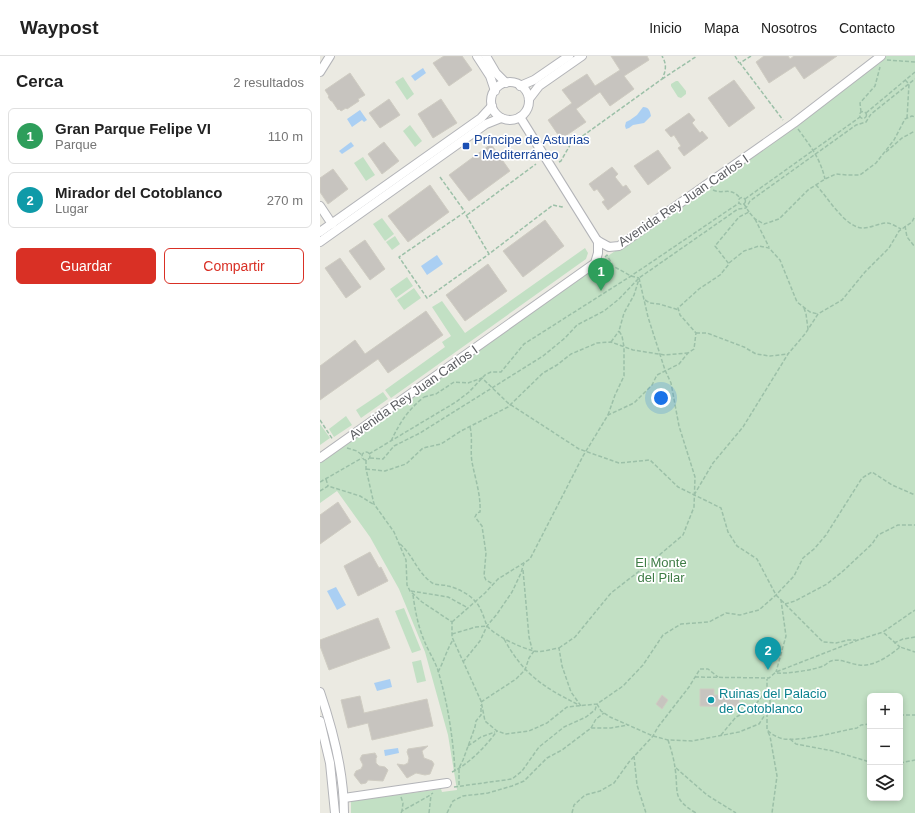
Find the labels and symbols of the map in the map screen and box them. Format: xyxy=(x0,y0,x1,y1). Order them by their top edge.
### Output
place label: Príncipe de Asturias - Mediterráneo xyxy=(474,132,590,162)
marker: Príncipe de Asturias - Mediterráneo xyxy=(461,141,471,151)
street label: Avenida Rey Juan Carlos I xyxy=(615,151,751,250)
pin: 1 xyxy=(588,258,614,291)
street label: Avenida Rey Juan Carlos I xyxy=(346,342,481,443)
your location xyxy=(651,388,671,408)
park label: El Monte del Pilar xyxy=(635,555,687,585)
pin: 2 xyxy=(755,637,781,670)
place label: Ruinas del Palacio de Cotoblanco xyxy=(719,686,827,716)
marker: Ruinas del Palacio de Cotoblanco xyxy=(706,695,716,705)

